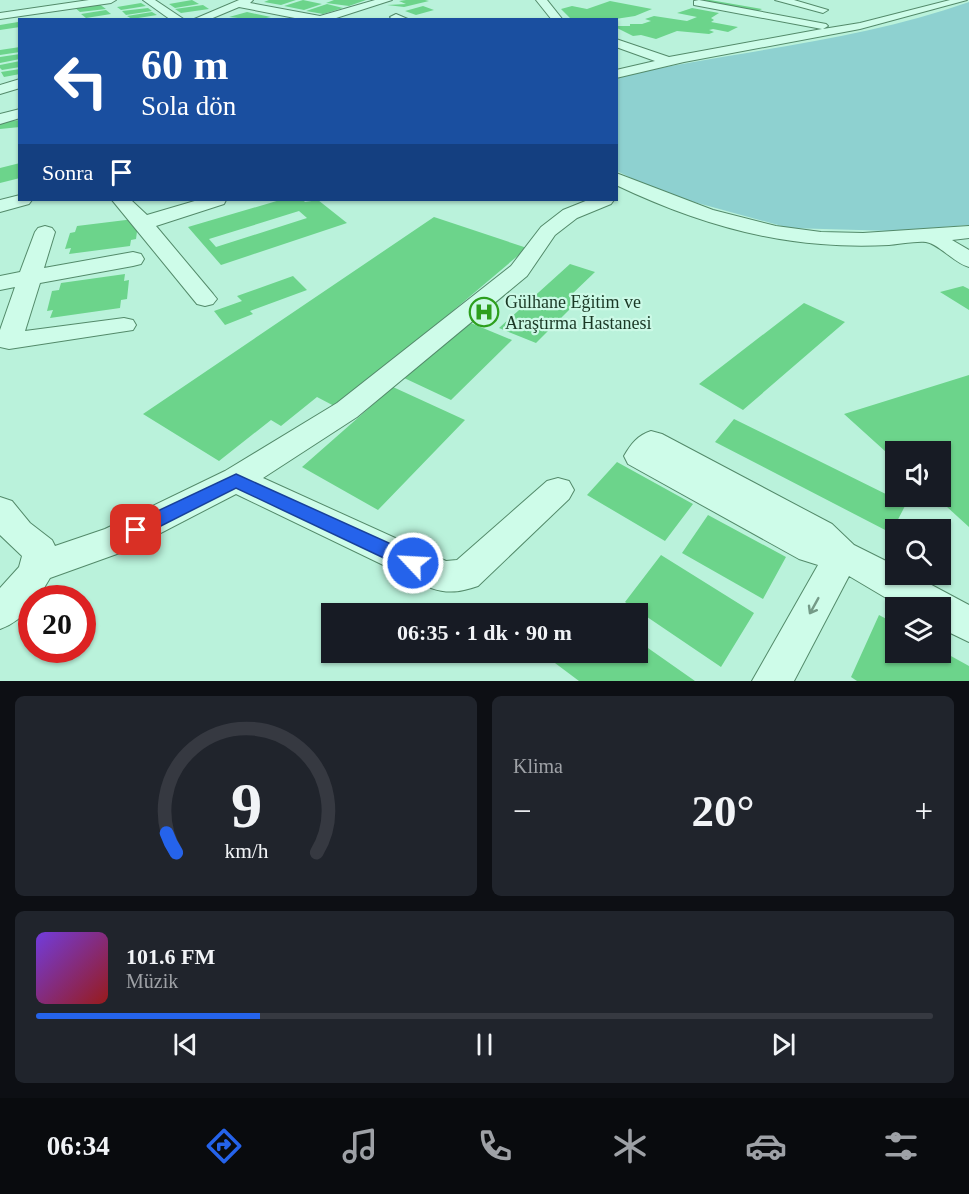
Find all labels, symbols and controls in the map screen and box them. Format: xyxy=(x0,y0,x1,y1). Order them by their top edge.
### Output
icon: left xyxy=(42,42,120,120)
text: 60 m xyxy=(141,42,229,88)
text: Sola dön xyxy=(141,91,236,121)
icon: arrive xyxy=(105,156,138,189)
text: Sonra xyxy=(42,160,93,185)
place label: Gülhane Eğitim ve Araştırma Hastanesi xyxy=(505,292,651,333)
hospital icon: Gülhane Eğitim ve Araştırma Hastanesi xyxy=(468,296,500,328)
map controls xyxy=(885,441,951,663)
button: sound xyxy=(885,441,951,507)
pin xyxy=(110,504,161,555)
icon: arrive xyxy=(119,513,152,546)
button: search xyxy=(885,519,951,585)
position arrow xyxy=(381,531,445,595)
speed limit sign: 20 xyxy=(18,585,96,663)
one-way arrow xyxy=(808,597,820,614)
button: layers xyxy=(885,597,951,663)
text: 06:35 · 1 dk · 90 m xyxy=(397,620,572,645)
text: Klima xyxy=(513,755,563,777)
text: 9 xyxy=(230,771,262,840)
text: 20° xyxy=(692,786,755,836)
text: − xyxy=(513,793,532,829)
text: + xyxy=(914,793,933,829)
text: km/h xyxy=(224,839,268,863)
text: 101.6 FM xyxy=(126,944,215,969)
text: Müzik xyxy=(126,970,178,992)
icon: previous xyxy=(169,1028,202,1061)
icon: pause xyxy=(468,1028,501,1061)
icon: next xyxy=(767,1028,800,1061)
icon: directions xyxy=(203,1125,245,1167)
icon: music xyxy=(339,1125,381,1167)
icon: phone xyxy=(474,1125,516,1167)
icon: climate xyxy=(609,1125,651,1167)
icon: car xyxy=(745,1125,787,1167)
icon: filters xyxy=(880,1125,922,1167)
text: 06:34 xyxy=(47,1131,110,1161)

